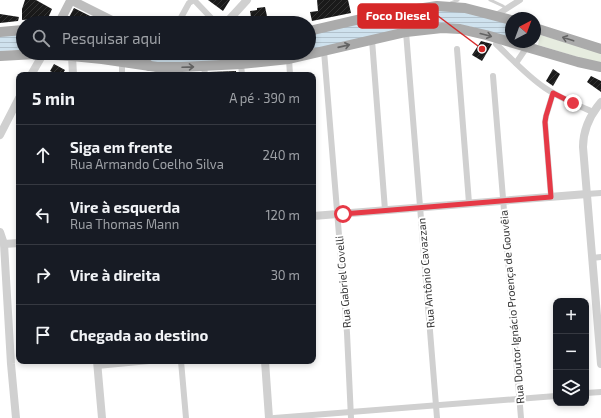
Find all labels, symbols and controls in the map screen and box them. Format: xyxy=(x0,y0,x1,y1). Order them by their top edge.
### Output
callout: Foco Diesel xyxy=(358,4,438,28)
text: Foco Diesel xyxy=(366,8,430,22)
north arrow xyxy=(505,12,541,48)
search box xyxy=(16,16,316,60)
icon: search xyxy=(30,27,52,49)
text: Pesquisar aqui xyxy=(62,29,161,47)
one-way arrow xyxy=(479,32,492,39)
one-way arrow xyxy=(562,35,575,42)
one-way arrow xyxy=(337,42,350,50)
one-way arrow xyxy=(181,63,194,70)
text: 5 min xyxy=(32,88,75,108)
text: A pé · 390 m xyxy=(229,90,300,106)
route end xyxy=(564,94,582,112)
text: Siga em frente xyxy=(70,138,172,156)
icon: ahead xyxy=(32,144,54,166)
text: 240 m xyxy=(263,147,300,163)
text: Rua Armando Coelho Silva xyxy=(70,156,224,172)
text: Vire à esquerda xyxy=(70,198,180,216)
icon: left xyxy=(32,204,54,226)
route start xyxy=(334,205,352,223)
text: 120 m xyxy=(265,207,300,223)
street label: Rua Doutor Ignácio Proença de Gouvêia xyxy=(497,210,527,404)
text: Rua Thomas Mann xyxy=(70,216,179,232)
street label: Rua Antônio Cavazzan xyxy=(414,217,437,329)
street label: Rua Gabriel Covelli xyxy=(332,235,353,329)
icon: right xyxy=(32,264,54,286)
text: Vire à direita xyxy=(70,266,160,284)
text: 30 m xyxy=(271,267,300,283)
map controls xyxy=(553,298,589,406)
button: + xyxy=(553,298,589,334)
icon: arrive xyxy=(32,324,54,346)
text: Chegada ao destino xyxy=(70,326,208,344)
button: − xyxy=(553,334,589,370)
button: layers xyxy=(553,370,589,406)

